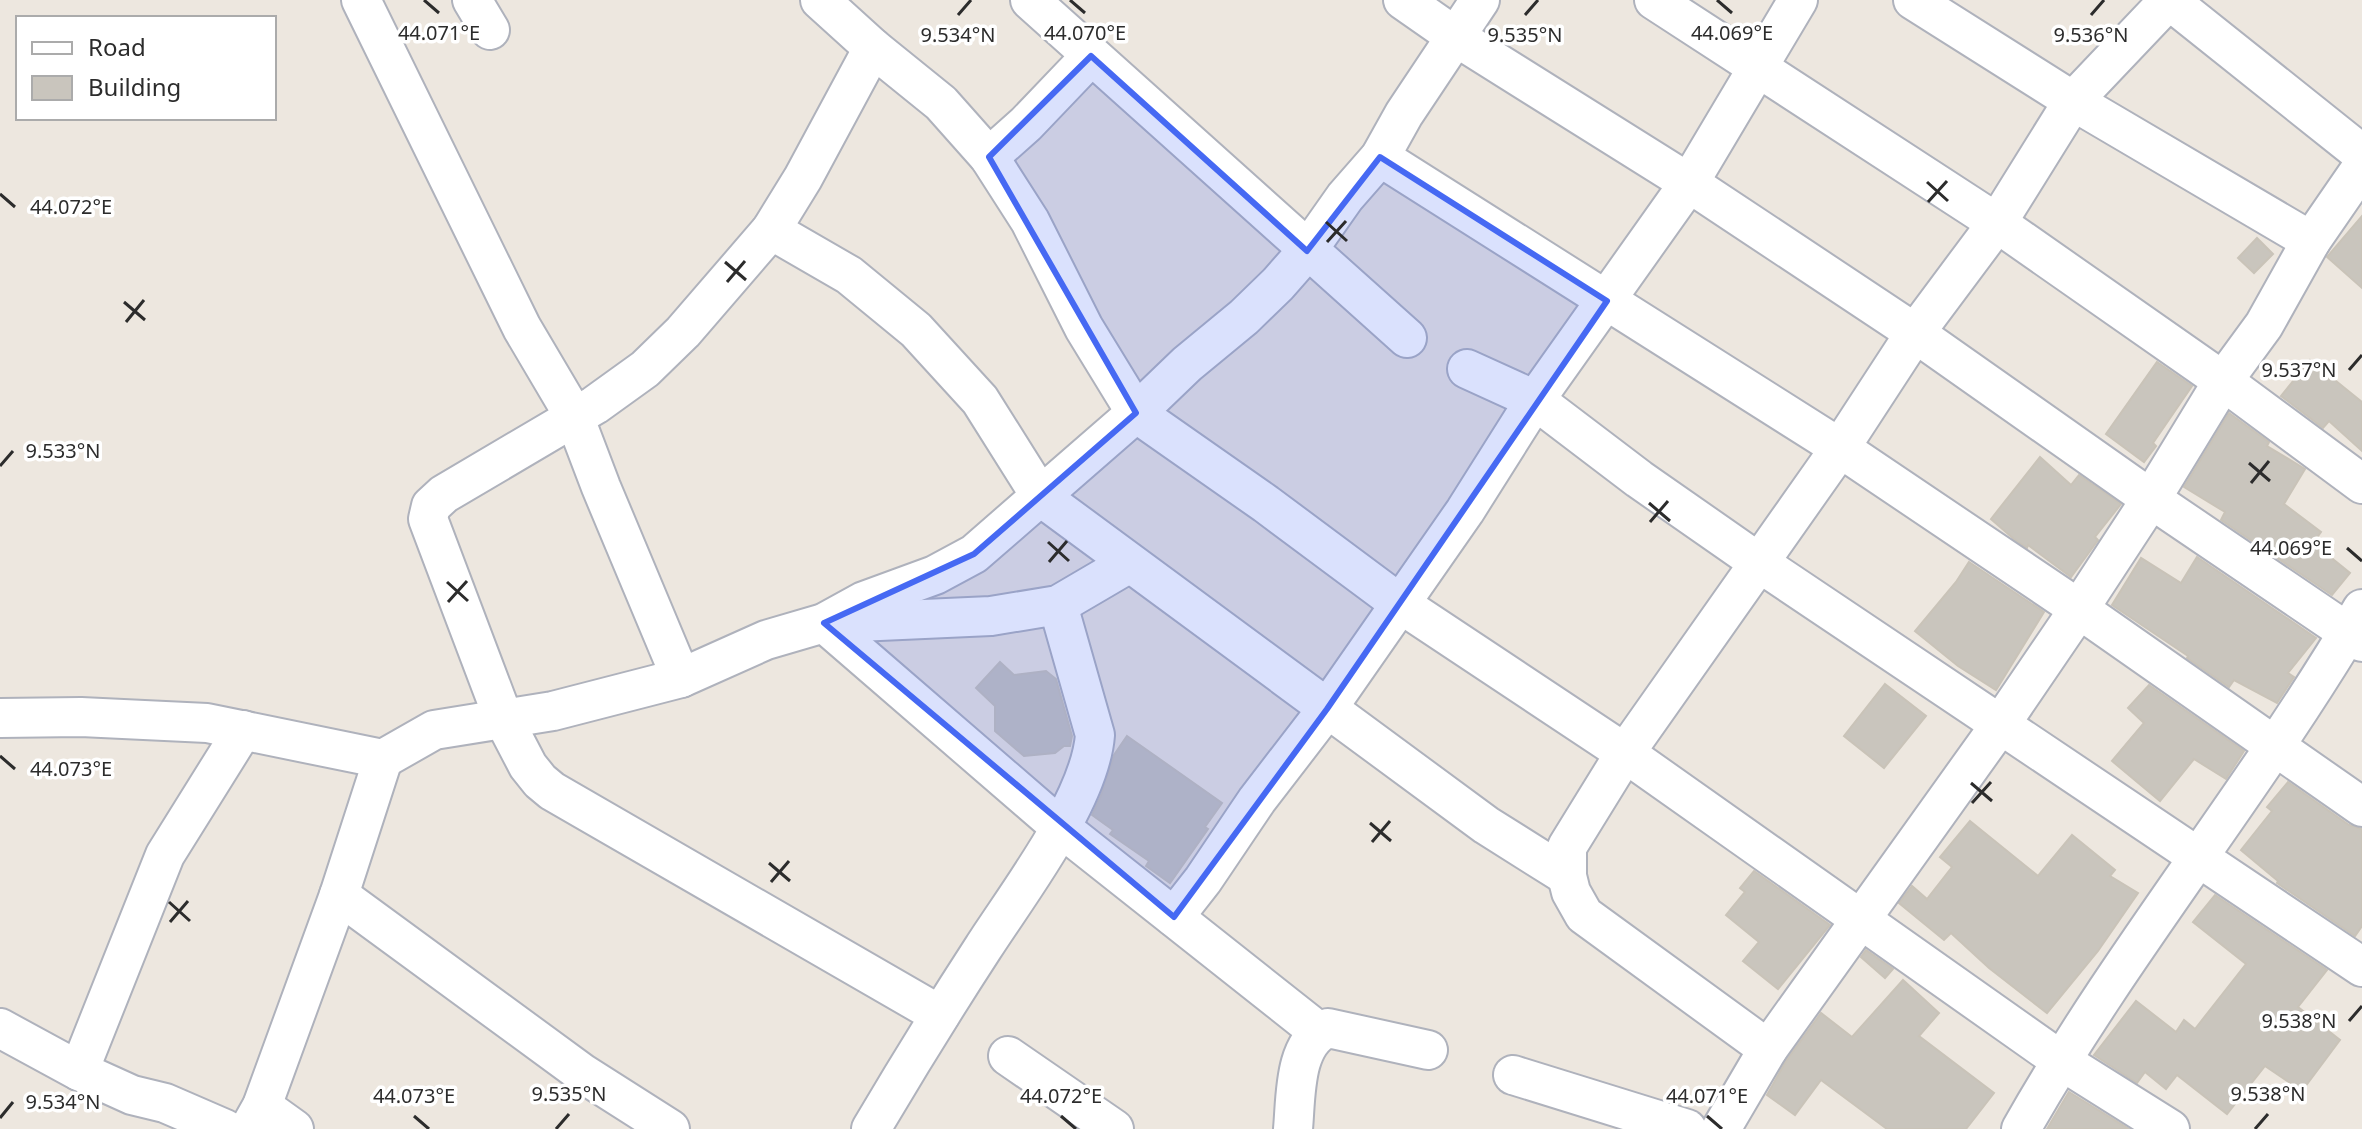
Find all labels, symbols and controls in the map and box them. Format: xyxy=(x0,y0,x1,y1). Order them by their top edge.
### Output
legend xyxy=(16,16,276,120)
text: 44.071°E xyxy=(398,19,480,46)
text: 44.070°E xyxy=(1044,19,1126,46)
text: 44.069°E xyxy=(1691,19,1773,46)
text: 9.534°N xyxy=(921,21,995,48)
text: 9.535°N xyxy=(1488,21,1562,48)
text: 9.536°N xyxy=(2054,21,2128,48)
text: Road xyxy=(88,30,146,63)
text: Building xyxy=(88,70,181,103)
text: 44.072°E xyxy=(30,193,112,220)
text: 9.537°N xyxy=(2262,356,2336,383)
text: 9.533°N xyxy=(26,437,100,464)
text: 44.069°E xyxy=(2250,534,2332,561)
text: 44.073°E xyxy=(30,755,112,782)
text: 9.538°N xyxy=(2262,1007,2336,1034)
text: 9.535°N xyxy=(532,1080,606,1107)
text: 9.538°N xyxy=(2231,1080,2305,1107)
text: 44.073°E xyxy=(373,1082,455,1109)
text: 44.072°E xyxy=(1020,1082,1102,1109)
text: 44.071°E xyxy=(1666,1082,1748,1109)
text: 9.534°N xyxy=(26,1088,100,1115)

